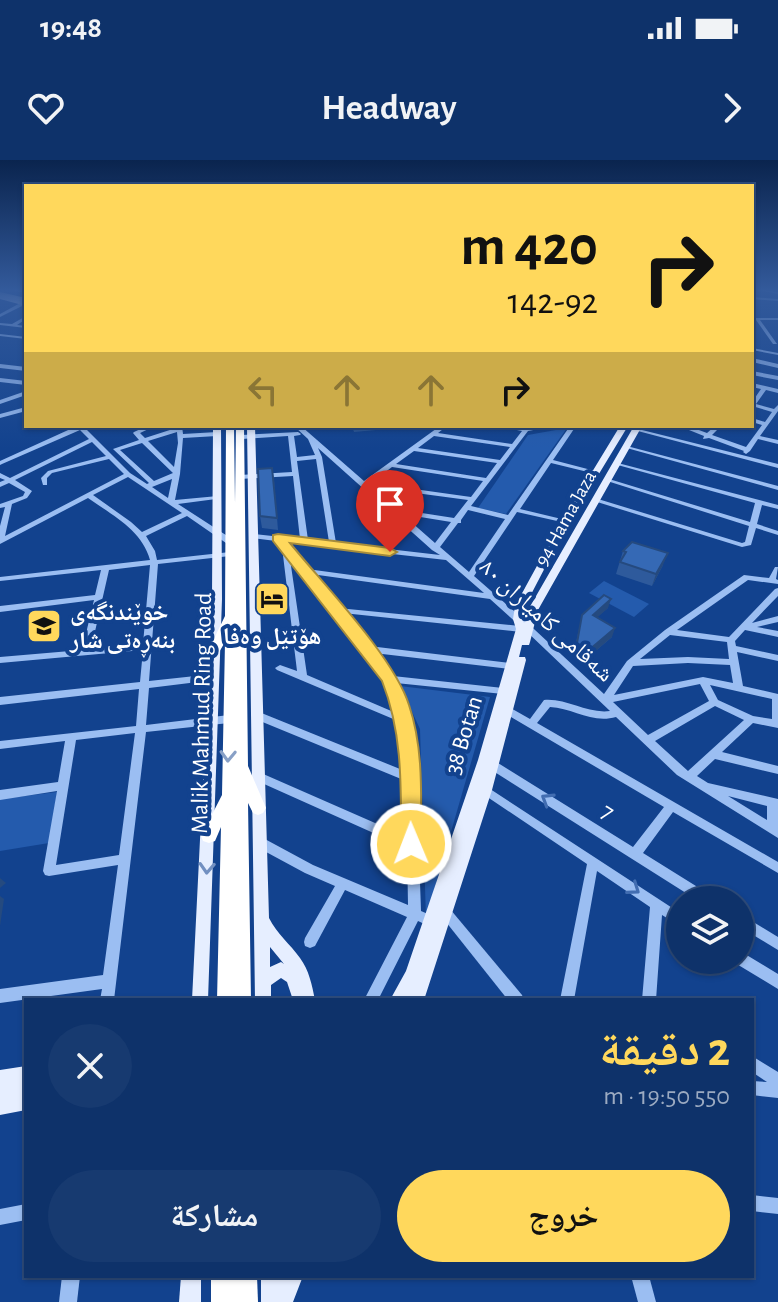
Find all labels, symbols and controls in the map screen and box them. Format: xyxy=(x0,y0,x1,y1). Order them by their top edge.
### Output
text: 19:48 xyxy=(40,13,102,43)
icon: heart xyxy=(24,86,68,130)
icon: forward xyxy=(710,86,754,130)
text: Headway xyxy=(321,90,457,126)
icon: right xyxy=(626,216,730,320)
text: 420 m xyxy=(461,219,598,275)
text: 142-92 xyxy=(508,284,598,320)
icon: left xyxy=(241,368,285,412)
icon: ahead xyxy=(325,368,369,412)
icon: ahead xyxy=(409,368,453,412)
icon: right xyxy=(493,368,537,412)
street label: 94 Hama Jaza xyxy=(532,467,600,570)
pin xyxy=(356,470,424,552)
icon: arrive xyxy=(368,482,412,526)
street label: شەقامی کامیاران ٨٠ xyxy=(474,555,618,687)
hotel icon: هۆتێل وەفا xyxy=(253,580,291,618)
street label: Malik Mahmud Ring Road xyxy=(188,592,216,834)
place label: خوێندنگەی بنەڕەتی شار xyxy=(69,601,175,658)
school or university icon: خوێندنگەی بنەڕەتی شار xyxy=(25,607,63,645)
place label: هۆتێل وەفا xyxy=(223,625,321,650)
street label: 38 Botan xyxy=(441,693,487,777)
one-way arrow xyxy=(219,750,237,763)
one-way arrow xyxy=(542,793,556,808)
street label: 7 xyxy=(597,799,618,825)
position arrow xyxy=(369,802,453,886)
one-way arrow xyxy=(199,862,216,875)
one-way arrow xyxy=(626,879,640,894)
map controls xyxy=(666,886,754,974)
button: layers xyxy=(666,886,754,974)
button: close xyxy=(48,1024,132,1108)
text: 2 دقيقة xyxy=(599,1027,730,1075)
text: 550 m · 19:50 xyxy=(603,1083,730,1109)
button: مشاركة xyxy=(48,1170,381,1262)
button: خروج xyxy=(397,1170,730,1262)

